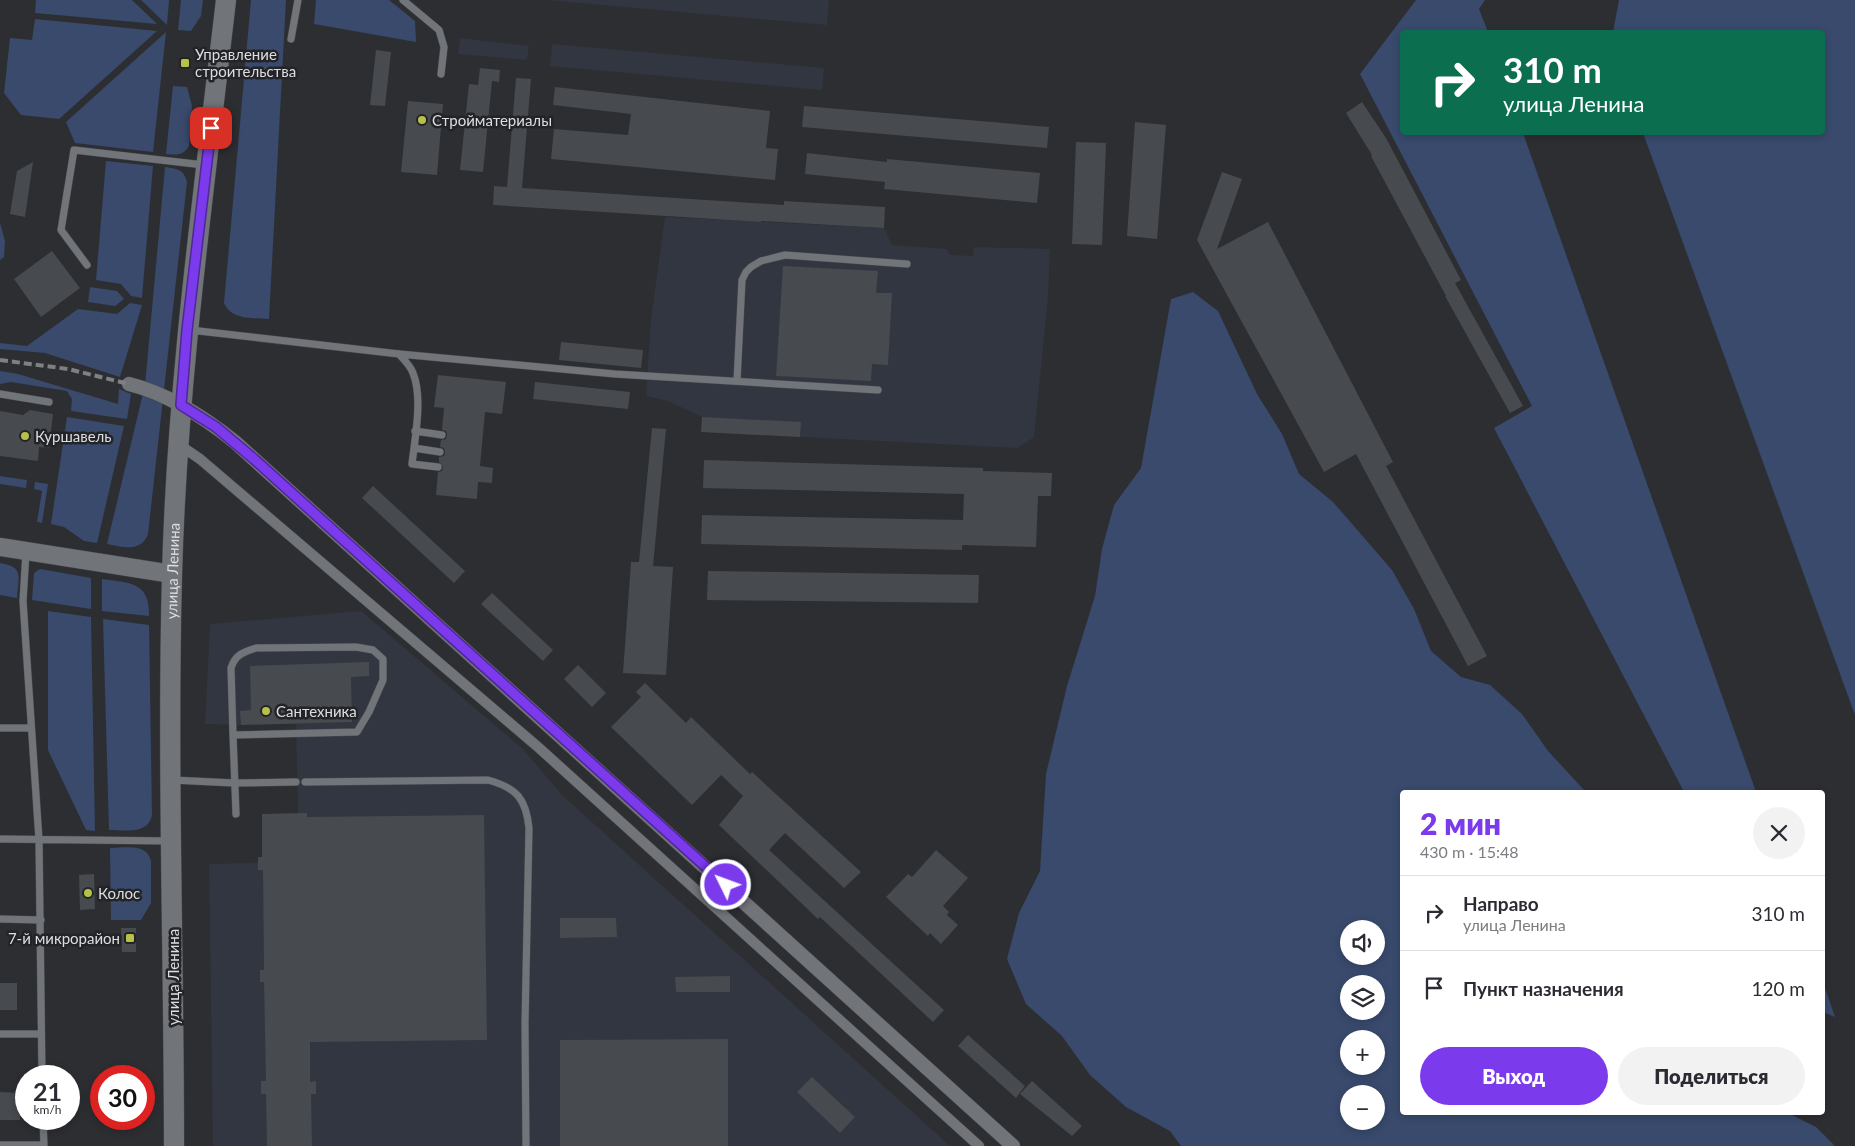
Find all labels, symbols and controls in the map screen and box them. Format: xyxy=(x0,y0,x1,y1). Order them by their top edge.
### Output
place label: Управление строительства xyxy=(195,45,296,80)
text: 310 m xyxy=(1503,48,1602,90)
icon: right xyxy=(1420,50,1485,115)
marker: Управление строительства xyxy=(179,57,191,69)
text: улица Ленина xyxy=(1503,90,1644,117)
pin xyxy=(190,107,232,149)
place label: Стройматериалы xyxy=(432,111,552,129)
icon: arrive xyxy=(197,114,225,142)
marker: Стройматериалы xyxy=(416,114,428,126)
place label: Куршавель xyxy=(35,427,112,445)
marker: Куршавель xyxy=(19,430,31,442)
street label: улица Ленина xyxy=(162,522,183,619)
place label: Сантехника xyxy=(276,702,357,720)
marker: Сантехника xyxy=(260,705,272,717)
text: 2 мин xyxy=(1420,805,1501,841)
button: close xyxy=(1753,807,1805,859)
text: 430 m · 15:48 xyxy=(1420,842,1519,861)
position arrow xyxy=(699,858,751,910)
place label: Колос xyxy=(98,884,140,902)
marker: Колос xyxy=(82,887,94,899)
text: Направо xyxy=(1463,892,1539,915)
icon: right xyxy=(1420,899,1448,927)
text: 310 m xyxy=(1751,902,1805,925)
text: улица Ленина xyxy=(1463,915,1566,934)
map controls xyxy=(1340,920,1385,1130)
button: sound xyxy=(1340,920,1385,965)
place label: 7-й микрорайон xyxy=(8,929,120,947)
street label: улица Ленина xyxy=(164,929,182,1025)
marker: 7-й микрорайон xyxy=(124,932,136,944)
icon: arrive xyxy=(1420,974,1448,1002)
button: layers xyxy=(1340,975,1385,1020)
text: Пункт назначения xyxy=(1463,977,1624,1000)
text: 120 m xyxy=(1751,977,1805,1000)
button: + xyxy=(1340,1030,1385,1075)
button: Выход xyxy=(1420,1047,1608,1105)
button: Поделиться xyxy=(1618,1047,1805,1105)
speed limit sign: 30 xyxy=(90,1065,155,1130)
text: 21 xyxy=(33,1076,62,1106)
button: − xyxy=(1340,1085,1385,1130)
text: km/h xyxy=(33,1102,62,1117)

